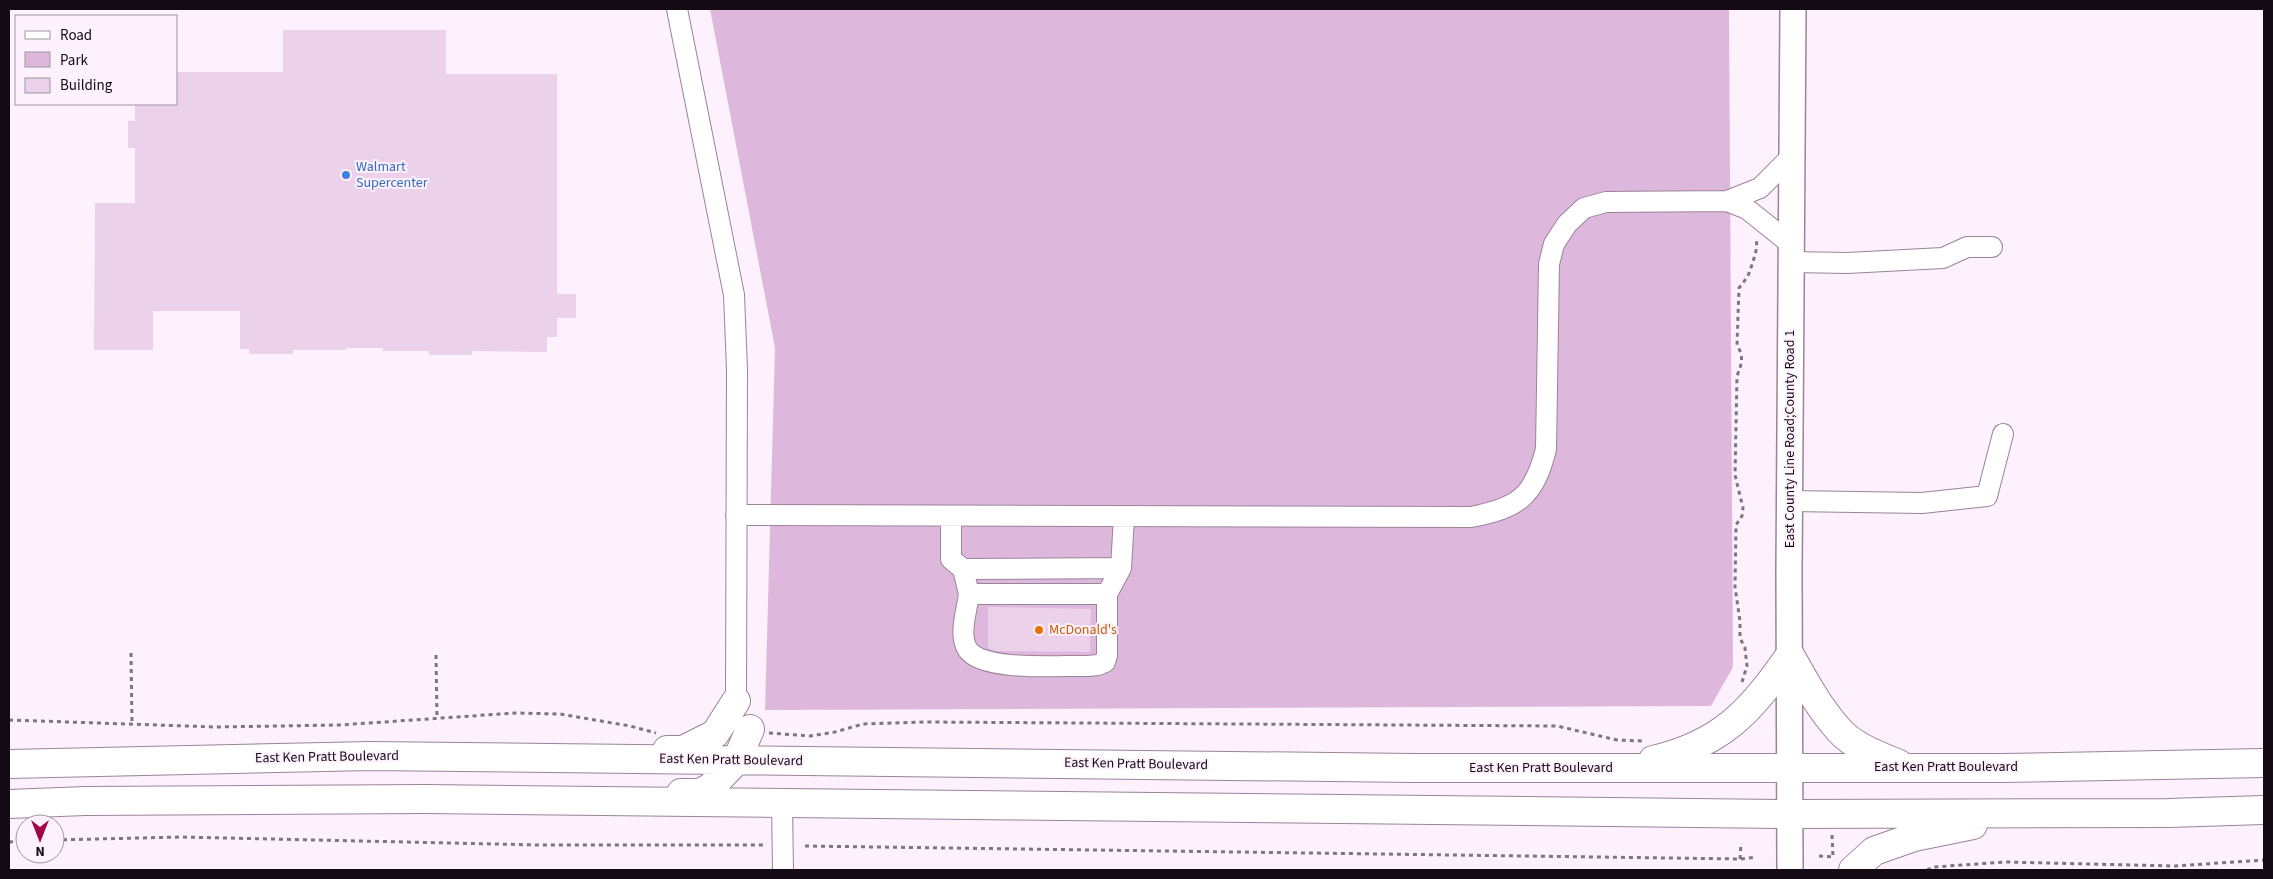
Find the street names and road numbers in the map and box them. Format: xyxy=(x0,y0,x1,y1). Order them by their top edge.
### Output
street label: East County Line Road;County Road 1 xyxy=(1780,330,1800,548)
street label: East Ken Pratt Boulevard xyxy=(255,746,399,768)
street label: East Ken Pratt Boulevard xyxy=(659,749,803,771)
street label: East Ken Pratt Boulevard xyxy=(1064,753,1208,775)
street label: East Ken Pratt Boulevard xyxy=(1874,757,2018,777)
street label: East Ken Pratt Boulevard xyxy=(1469,758,1613,778)

